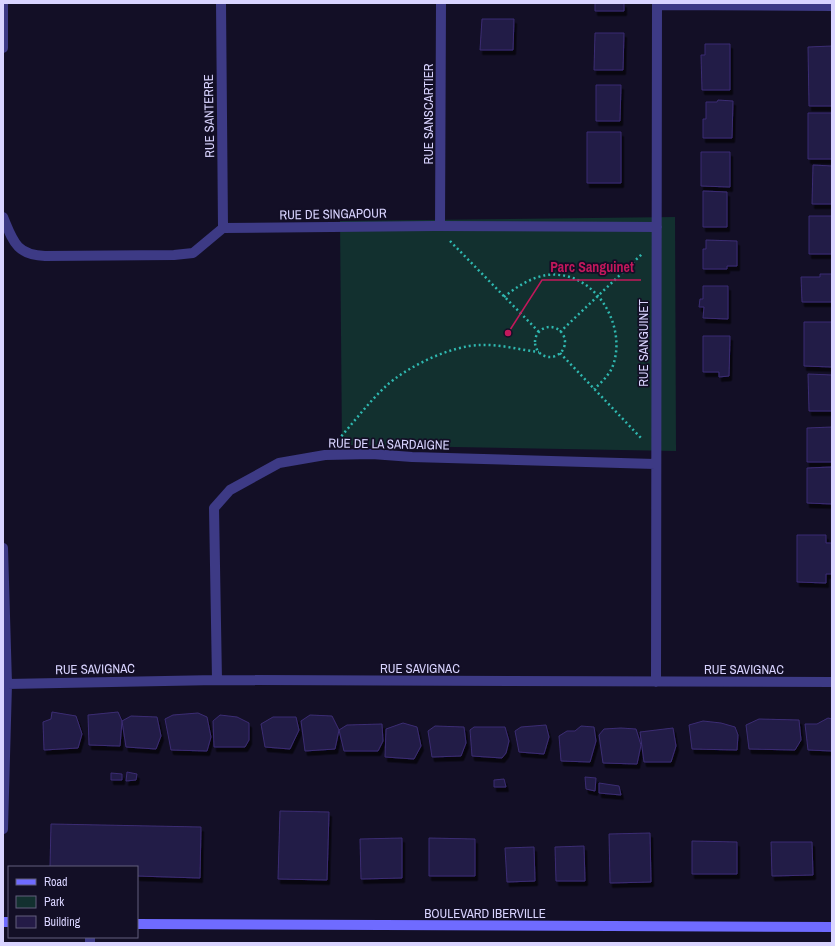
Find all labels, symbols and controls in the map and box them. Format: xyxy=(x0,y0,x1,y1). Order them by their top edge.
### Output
street label: RUE SANSCARTIER xyxy=(420,63,437,165)
street label: RUE SANTERRE xyxy=(200,74,218,158)
street label: RUE DE SINGAPOUR xyxy=(279,205,387,223)
callout: Parc Sanguinet xyxy=(542,254,641,280)
text: Parc Sanguinet xyxy=(550,258,634,276)
street label: RUE SANGUINET xyxy=(635,299,652,387)
street label: RUE DE LA SARDAIGNE xyxy=(328,434,450,454)
street label: RUE SAVIGNAC xyxy=(55,660,135,678)
street label: RUE SAVIGNAC xyxy=(380,660,460,677)
street label: RUE SAVIGNAC xyxy=(704,661,784,678)
legend xyxy=(8,866,138,938)
text: Road xyxy=(44,874,68,890)
text: Park xyxy=(44,894,64,910)
street label: BOULEVARD IBERVILLE xyxy=(424,905,546,922)
text: Building xyxy=(44,914,81,930)

